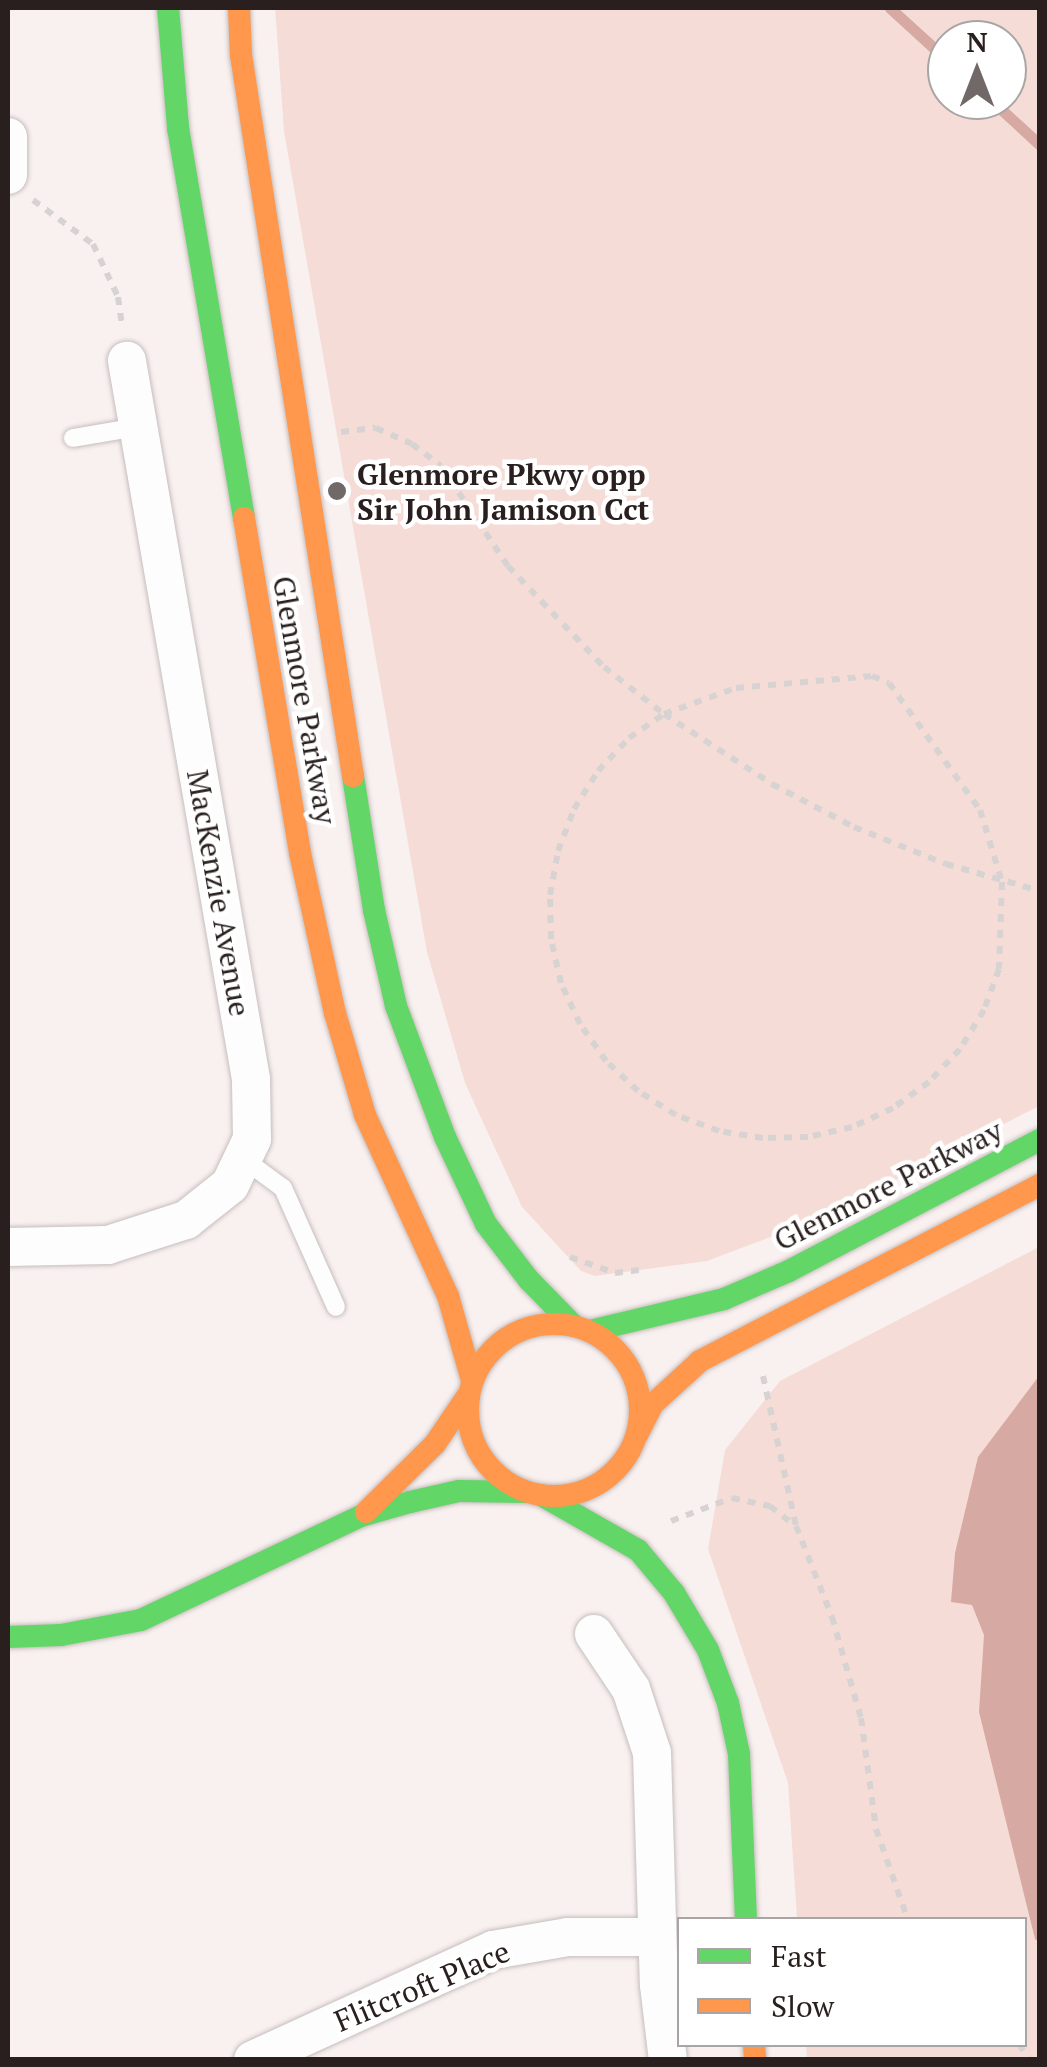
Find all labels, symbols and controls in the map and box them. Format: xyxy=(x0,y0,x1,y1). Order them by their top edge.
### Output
north arrow xyxy=(927,20,1027,120)
text: N xyxy=(966,23,988,60)
place label: Glenmore Pkwy opp Sir John Jamison Cct xyxy=(357,456,649,526)
marker: Glenmore Pkwy opp Sir John Jamison Cct xyxy=(326,480,348,502)
street label: Glenmore Parkway xyxy=(265,573,345,827)
street label: MacKenzie Avenue xyxy=(180,767,258,1019)
street label: Glenmore Parkway xyxy=(768,1112,1008,1258)
legend xyxy=(677,1917,1027,2047)
street label: Flitcroft Place xyxy=(329,1933,515,2039)
text: Fast xyxy=(771,1936,827,1976)
text: Slow xyxy=(771,1986,834,2026)

